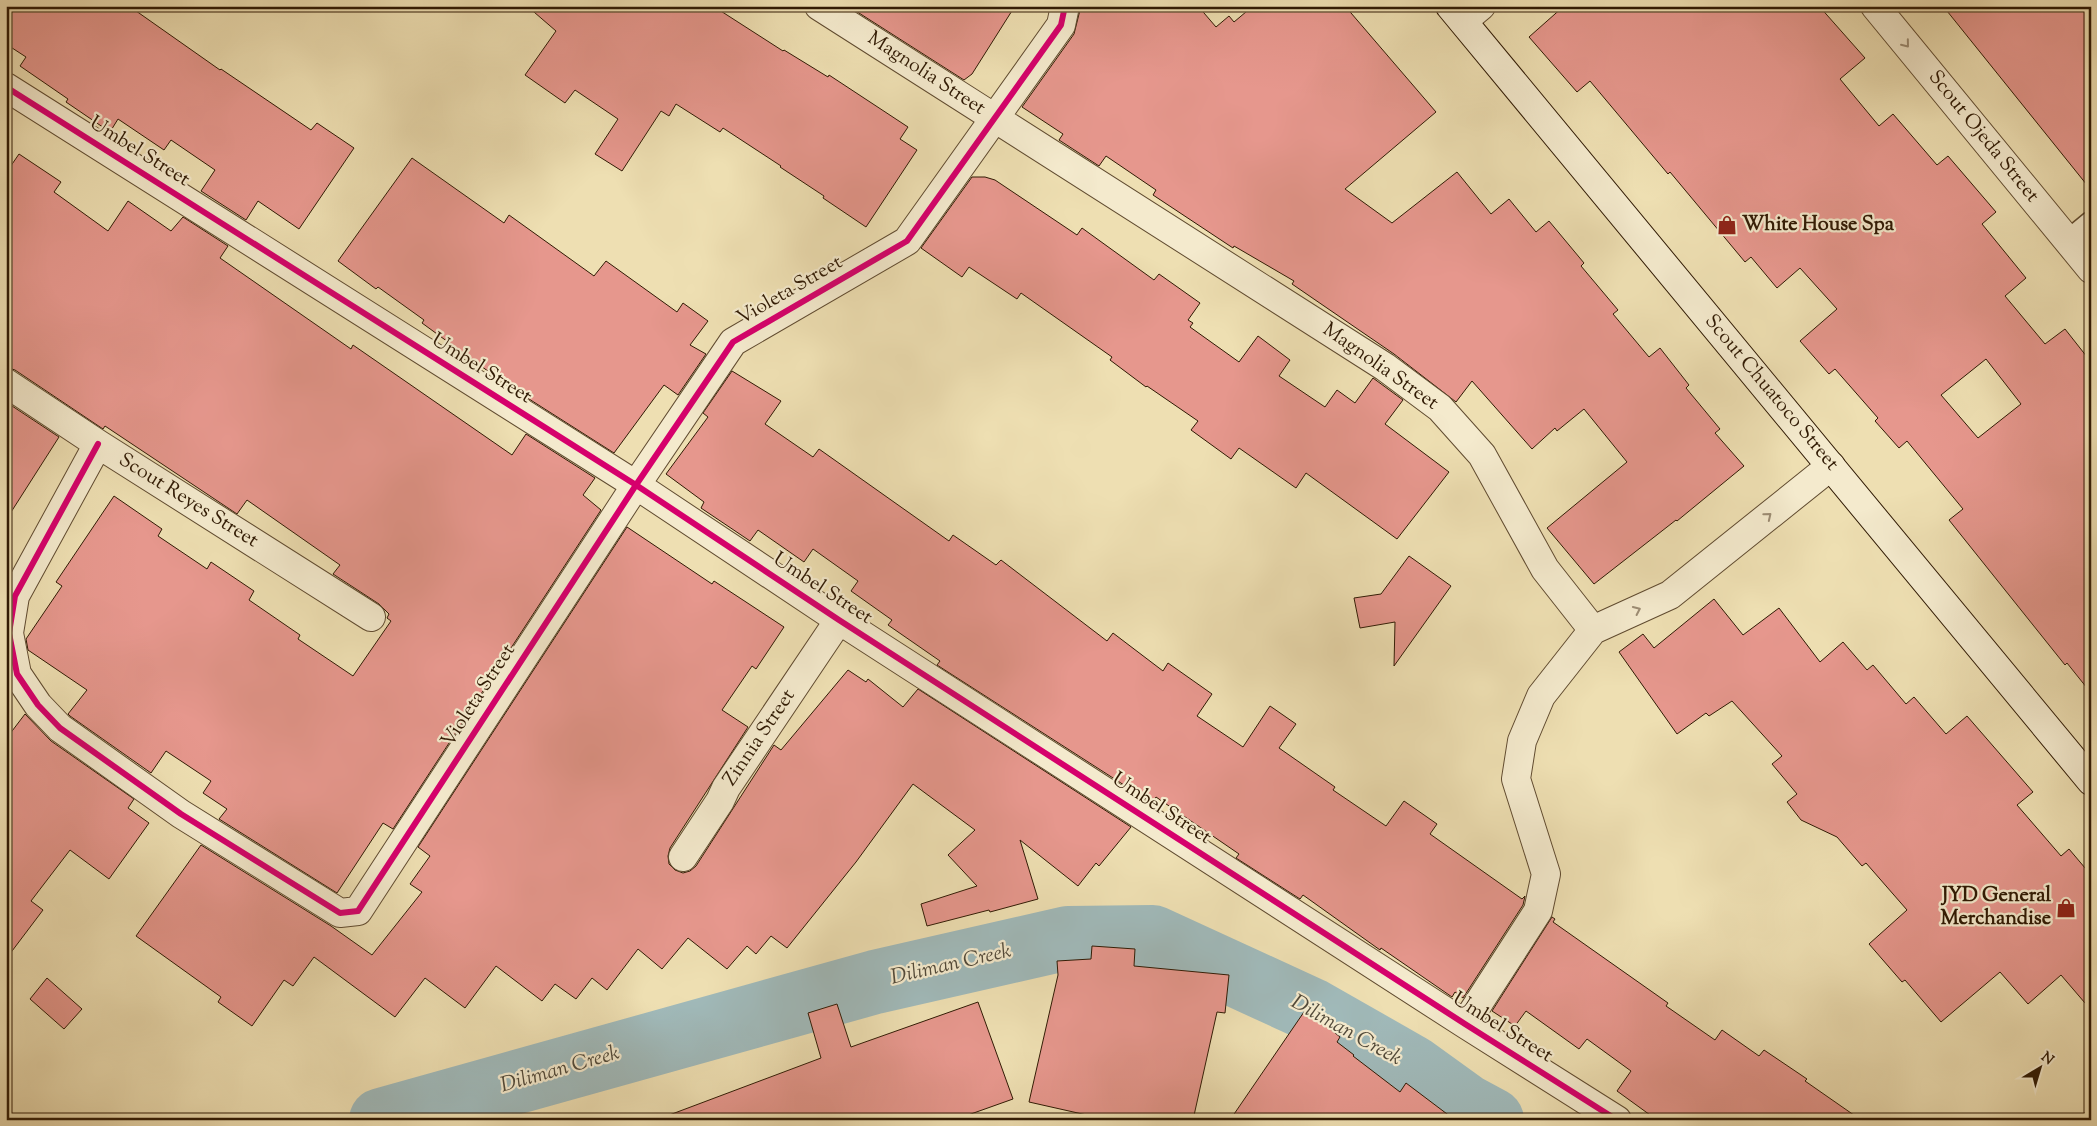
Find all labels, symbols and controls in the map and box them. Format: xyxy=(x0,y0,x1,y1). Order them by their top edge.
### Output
street label: Magnolia Street xyxy=(861,25,991,123)
one-way arrow xyxy=(1901,38,1909,47)
street label: Scout Ojeda Street xyxy=(1920,65,2046,210)
street label: Umbel Street xyxy=(83,109,195,195)
place label: White House Spa xyxy=(1742,211,1895,240)
shop icon: White House Spa xyxy=(1716,214,1738,236)
street label: Violeta Street xyxy=(732,249,848,333)
street label: Scout Chuatoco Street xyxy=(1697,308,1845,478)
street label: Magnolia Street xyxy=(1316,316,1444,418)
street label: Umbel Street xyxy=(425,326,537,412)
street label: Scout Reyes Street xyxy=(112,446,264,556)
one-way arrow xyxy=(1762,513,1771,521)
street label: Umbel Street xyxy=(766,546,878,632)
one-way arrow xyxy=(1632,605,1641,616)
street label: Violeta Street xyxy=(435,639,523,753)
street label: Zinnia Street xyxy=(717,684,803,792)
street label: Umbel Street xyxy=(1105,766,1217,852)
place label: JYD General Merchandise xyxy=(1940,882,2051,934)
shop icon: JYD General Merchandise xyxy=(2055,897,2077,919)
water label: Diliman Creek xyxy=(888,936,1015,993)
street label: Umbel Street xyxy=(1446,985,1558,1071)
water label: Diliman Creek xyxy=(1285,988,1407,1074)
water label: Diliman Creek xyxy=(497,1039,624,1101)
north arrow xyxy=(2014,1044,2064,1094)
text: N xyxy=(2036,1048,2057,1071)

